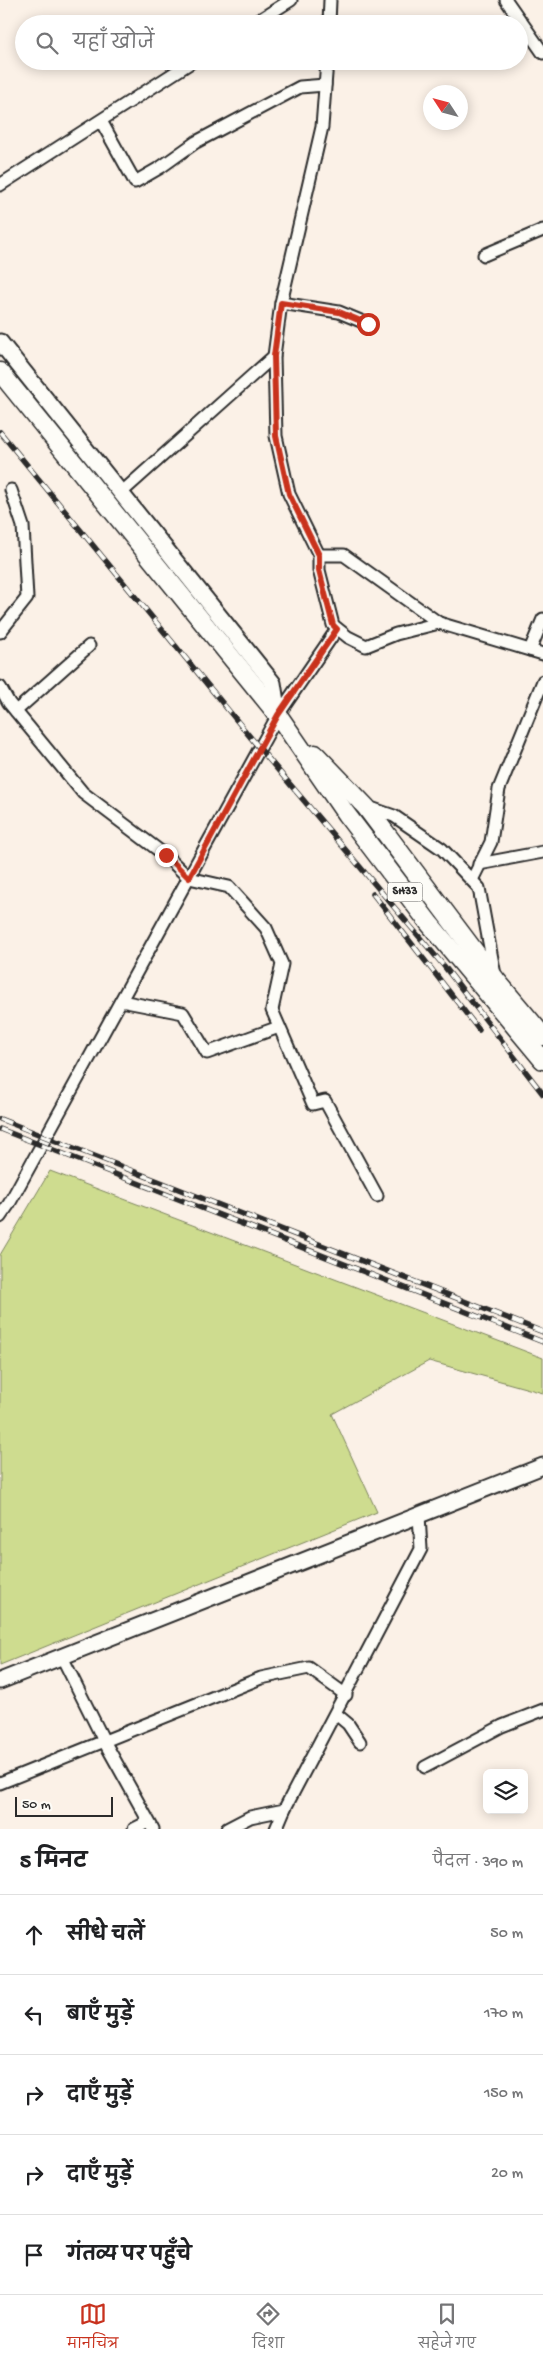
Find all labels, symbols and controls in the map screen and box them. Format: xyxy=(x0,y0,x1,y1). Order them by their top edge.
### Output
search box xyxy=(15,15,528,70)
icon: search xyxy=(33,29,61,57)
text: यहाँ खोजें xyxy=(73,33,154,56)
north arrow xyxy=(423,85,468,130)
route start xyxy=(357,313,380,336)
route end xyxy=(155,844,178,867)
road number: SH33 xyxy=(388,882,422,902)
map controls xyxy=(483,1769,528,1814)
button: layers xyxy=(483,1769,528,1814)
scale bar xyxy=(15,1794,112,1817)
text: 50 m xyxy=(22,1797,51,1814)
text: 5 मिनट xyxy=(20,1851,87,1876)
text: पैदल · 390 m xyxy=(433,1854,523,1873)
icon: ahead xyxy=(20,1921,48,1949)
text: सीधे चलें xyxy=(67,1925,144,1948)
text: 50 m xyxy=(490,1925,523,1944)
icon: left xyxy=(20,2001,48,2029)
text: बाएँ मुड़ें xyxy=(67,2005,133,2028)
text: 170 m xyxy=(484,2005,523,2024)
icon: right xyxy=(20,2081,48,2109)
text: दाएँ मुड़ें xyxy=(67,2085,133,2108)
text: 150 m xyxy=(484,2085,523,2104)
icon: right xyxy=(20,2161,48,2189)
text: दाएँ मुड़ें xyxy=(67,2165,133,2188)
text: 20 m xyxy=(491,2165,523,2184)
icon: arrive xyxy=(20,2241,48,2269)
text: गंतव्य पर पहुँचे xyxy=(67,2245,191,2268)
tab: मानचित्र xyxy=(67,2300,118,2359)
tab: दिशा xyxy=(252,2300,284,2359)
tab: सहेजे गए xyxy=(418,2300,476,2359)

